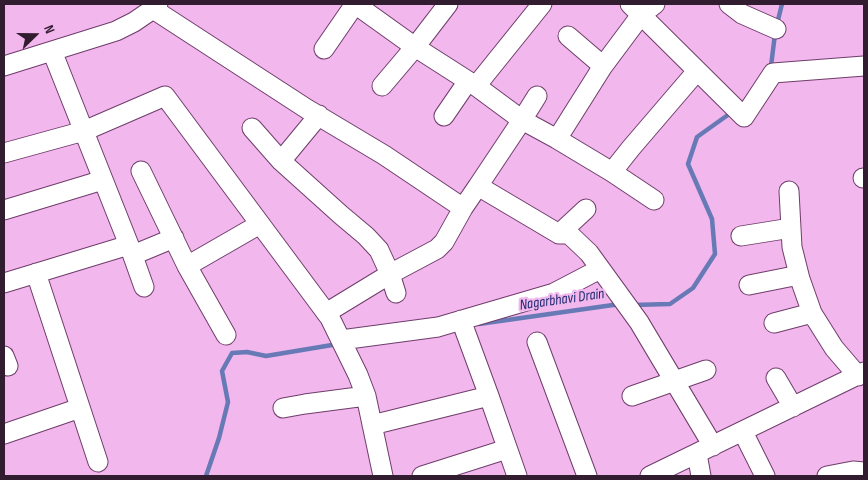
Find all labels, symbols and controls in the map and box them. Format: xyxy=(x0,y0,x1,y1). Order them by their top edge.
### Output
north arrow xyxy=(10,10,60,60)
text: N xyxy=(40,23,59,36)
water label: Nagarbhavi Drain xyxy=(518,285,606,315)

